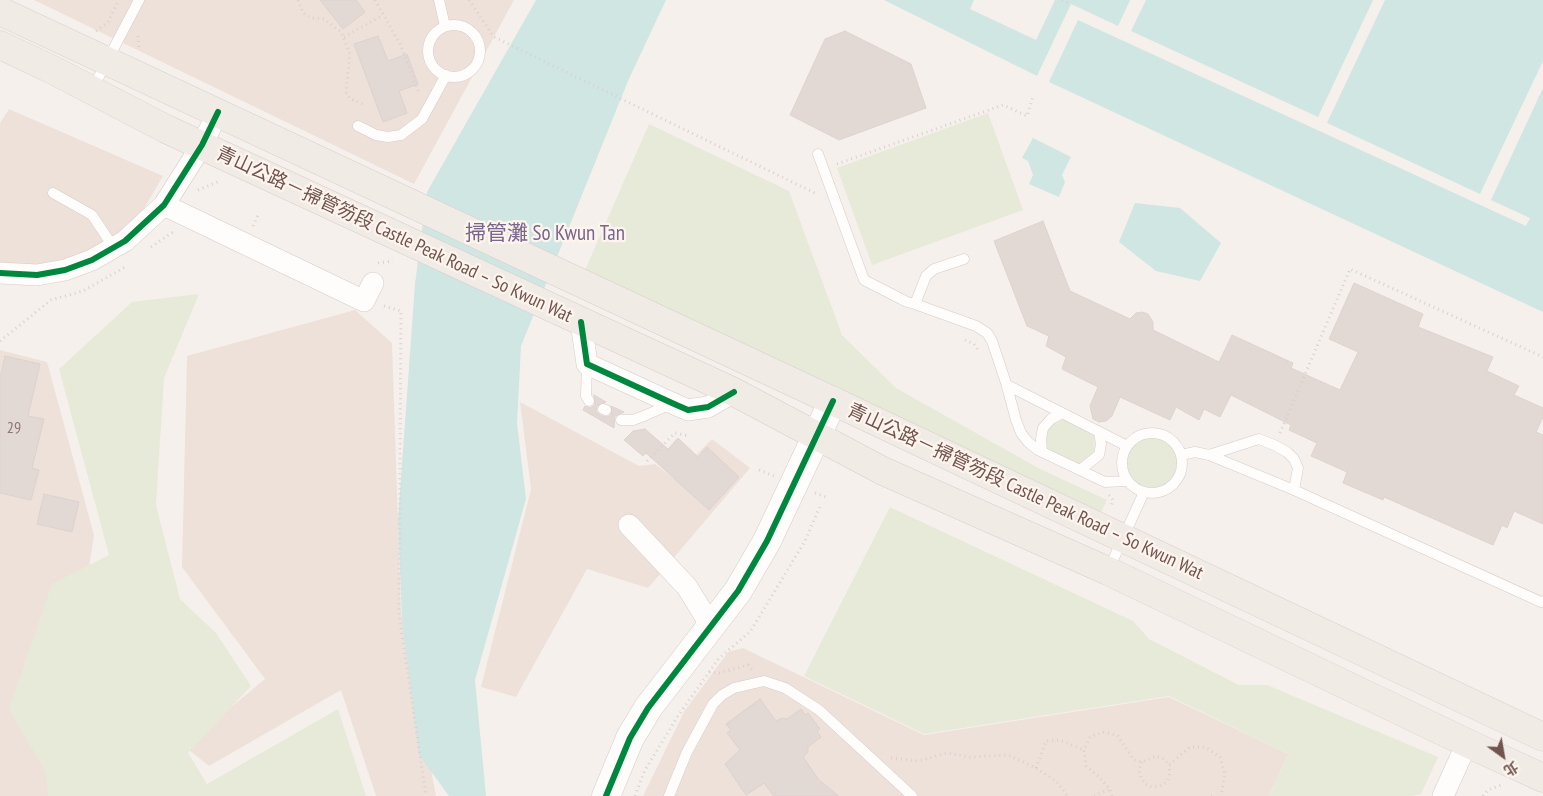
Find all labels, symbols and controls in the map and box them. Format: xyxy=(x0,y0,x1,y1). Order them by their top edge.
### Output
street label: 青山公路－掃管笏段 Castle Peak Road – So Kwun Wat xyxy=(212,142,576,328)
district label: 掃管灘 So Kwun Tan xyxy=(465,221,625,247)
street label: 青山公路－掃管笏段 Castle Peak Road – So Kwun Wat xyxy=(843,399,1207,585)
house number: 29 xyxy=(7,418,21,438)
north arrow xyxy=(1478,731,1528,781)
text: 北 xyxy=(1500,757,1522,780)

